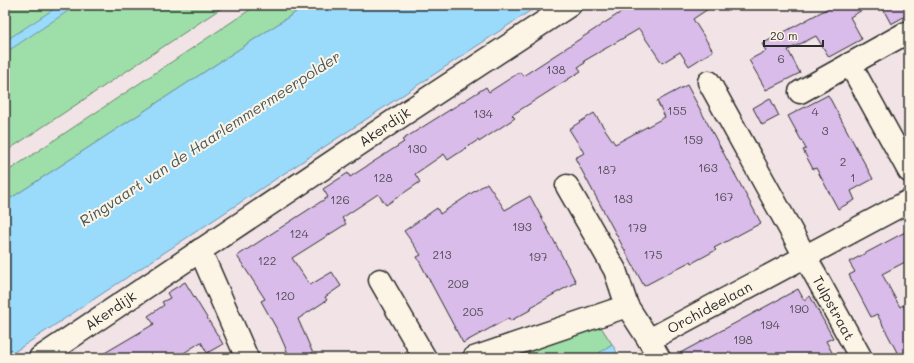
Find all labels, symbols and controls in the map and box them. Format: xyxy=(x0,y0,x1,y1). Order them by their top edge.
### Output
scale bar xyxy=(764,22,823,48)
text: 20 m xyxy=(770,27,798,43)
water label: Ringvaart van de Haarlemmermeerpolder xyxy=(75,46,344,230)
house number: 6 xyxy=(777,50,785,66)
house number: 138 xyxy=(546,61,566,77)
street label: Akerdijk xyxy=(355,102,414,151)
house number: 155 xyxy=(667,102,687,118)
house number: 4 xyxy=(811,103,819,119)
house number: 134 xyxy=(473,105,493,121)
house number: 3 xyxy=(821,122,829,138)
house number: 159 xyxy=(683,131,703,147)
house number: 130 xyxy=(407,140,427,156)
house number: 2 xyxy=(840,153,846,169)
house number: 163 xyxy=(698,159,718,175)
house number: 187 xyxy=(597,161,617,177)
house number: 128 xyxy=(373,169,393,185)
house number: 1 xyxy=(850,169,856,185)
house number: 167 xyxy=(714,188,734,204)
house number: 183 xyxy=(613,190,633,206)
house number: 126 xyxy=(330,191,350,207)
house number: 193 xyxy=(512,218,532,234)
house number: 179 xyxy=(627,219,647,235)
house number: 124 xyxy=(289,225,309,241)
house number: 213 xyxy=(432,246,452,262)
house number: 175 xyxy=(643,246,663,262)
house number: 197 xyxy=(528,248,548,264)
house number: 122 xyxy=(258,252,276,268)
street label: Tulpstraat xyxy=(808,272,859,344)
house number: 209 xyxy=(447,275,469,291)
street label: Orchideelaan xyxy=(664,277,755,338)
street label: Akerdijk xyxy=(81,286,140,334)
house number: 120 xyxy=(275,287,295,303)
house number: 190 xyxy=(789,300,810,316)
house number: 205 xyxy=(462,303,484,319)
house number: 194 xyxy=(760,316,780,332)
house number: 198 xyxy=(733,331,753,347)

